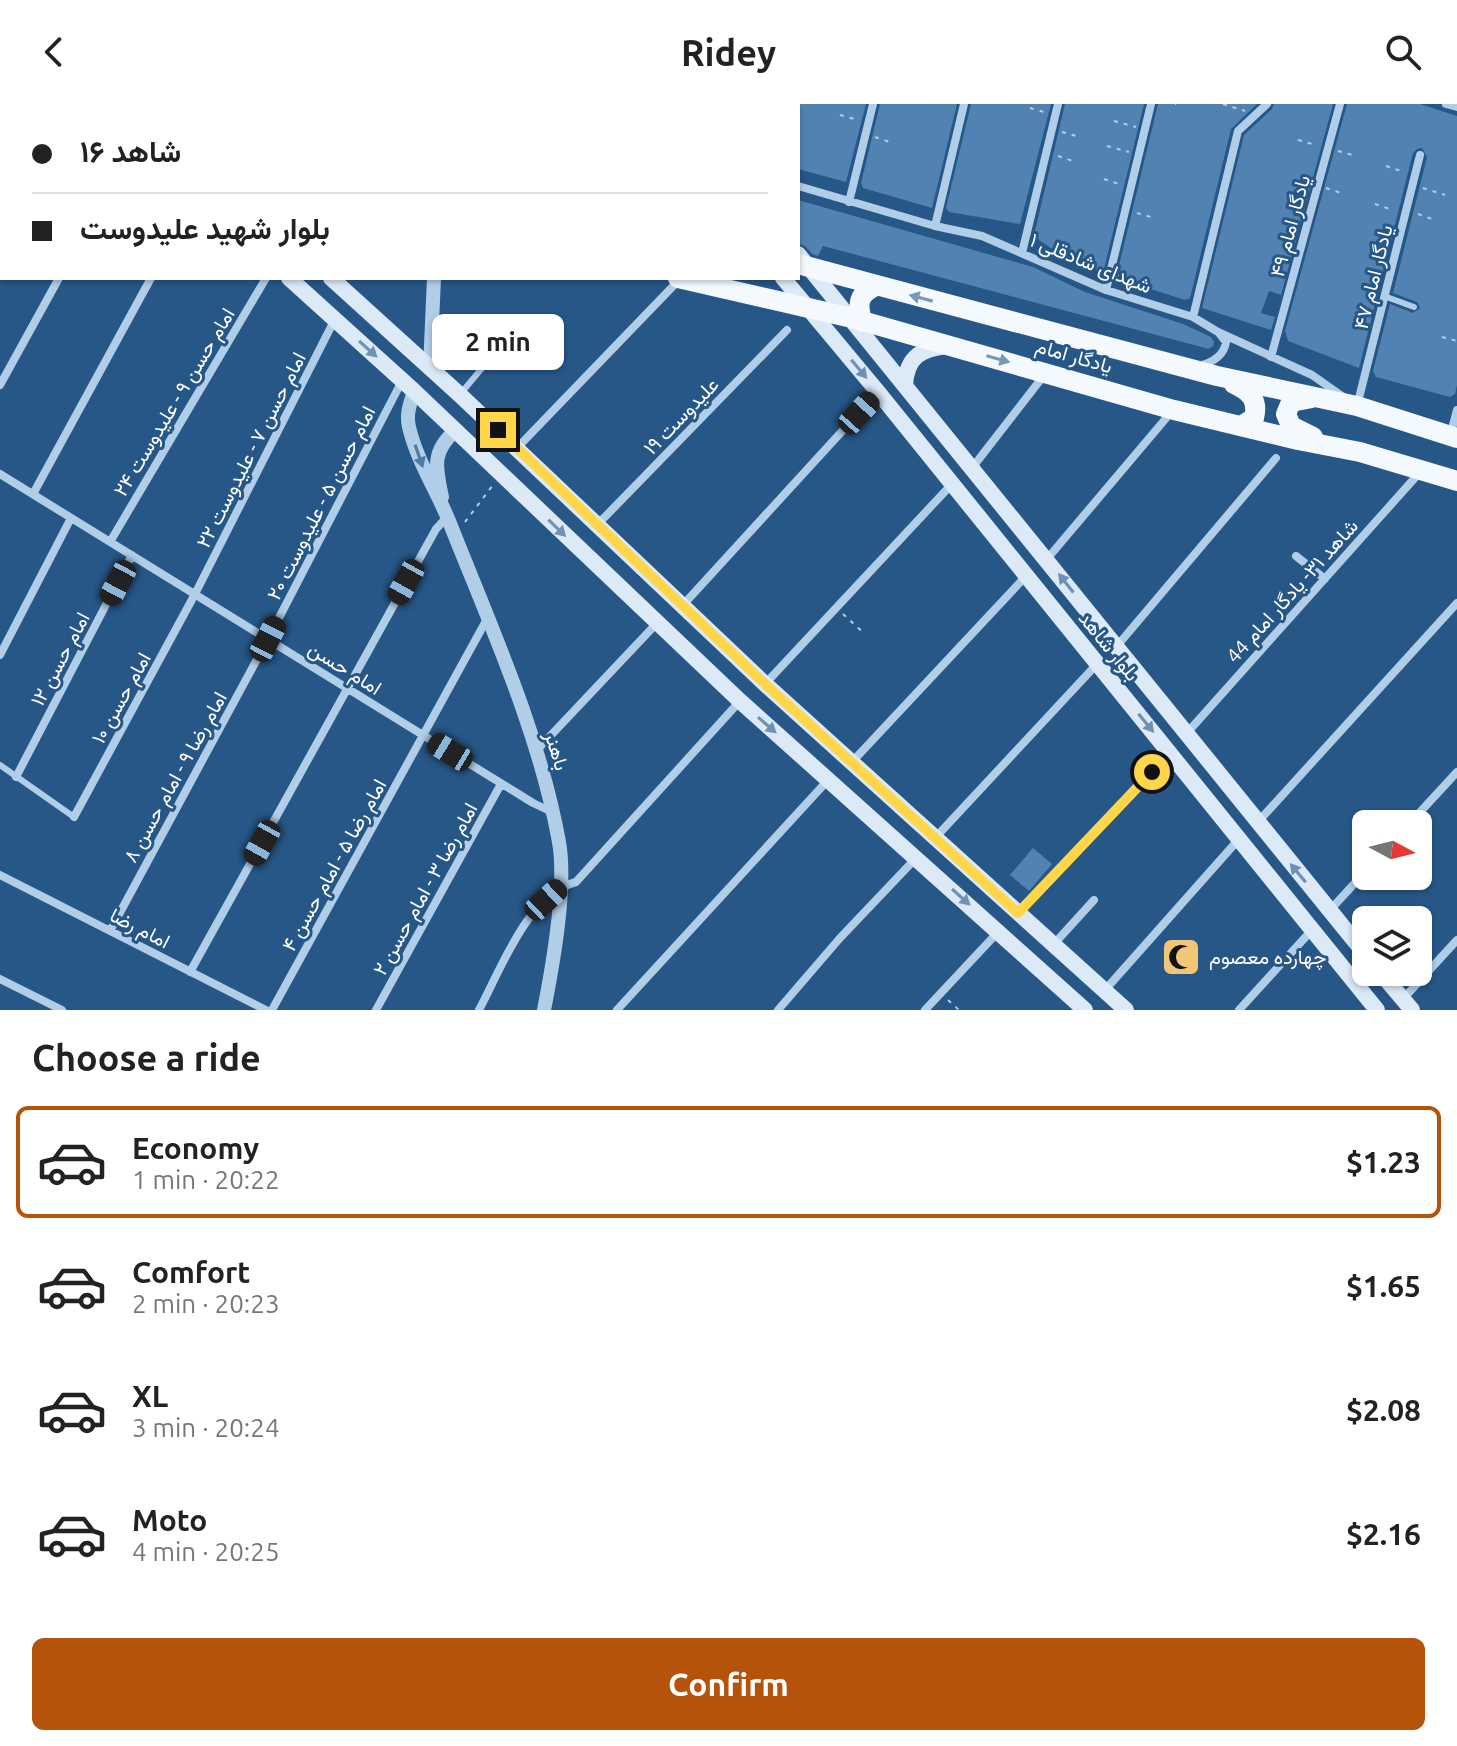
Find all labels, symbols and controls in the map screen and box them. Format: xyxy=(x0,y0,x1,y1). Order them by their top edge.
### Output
icon: back xyxy=(32,30,76,74)
icon: search xyxy=(1381,30,1425,74)
text: Ridey xyxy=(681,32,776,73)
text: شاهد ۱۶ xyxy=(80,134,181,168)
street label: یادگار امام ۴۹ xyxy=(1265,172,1316,280)
text: بلوار شهید علیدوست xyxy=(80,211,330,245)
street label: یادگار امام ۴۷ xyxy=(1348,222,1399,332)
street label: شهدای شادقلی ۱ xyxy=(1026,228,1155,299)
one-way arrow xyxy=(909,291,934,303)
street label: امام حسن ۹ - علیدوست ۲۴ xyxy=(108,304,241,501)
callout: 2 min xyxy=(432,314,564,370)
text: 2 min xyxy=(465,327,531,356)
street label: یادگار امام xyxy=(1033,334,1115,379)
one-way arrow xyxy=(358,340,377,358)
street label: امام حسن ۷ - علیدوست ۲۲ xyxy=(191,348,312,552)
one-way arrow xyxy=(985,354,1010,366)
one-way arrow xyxy=(850,358,867,378)
street label: علیدوست ۱۹ xyxy=(638,372,724,460)
car xyxy=(834,387,884,439)
street label: امام حسن ۵ - علیدوست ۲۰ xyxy=(262,402,381,604)
route end xyxy=(480,412,516,448)
one-way arrow xyxy=(413,444,425,468)
street label: شاهد ۳۱- یادگار امام 44 xyxy=(1221,514,1364,669)
one-way arrow xyxy=(547,518,566,536)
car xyxy=(384,555,428,609)
car xyxy=(96,556,140,610)
one-way arrow xyxy=(1058,573,1075,593)
street label: بلوار شاهد xyxy=(1073,606,1144,686)
street label: امام حسن ۱۲ xyxy=(25,608,96,710)
car xyxy=(246,612,290,666)
street label: امام حسن xyxy=(303,636,386,701)
street label: امام حسن ۱۰ xyxy=(86,648,157,748)
street label: امام رضا ۹ - امام حسن ۸ xyxy=(118,687,233,867)
one-way arrow xyxy=(1137,713,1154,733)
one-way arrow xyxy=(757,715,776,733)
street label: باهنر xyxy=(539,728,574,774)
car xyxy=(423,729,477,775)
route start xyxy=(1134,754,1170,790)
street label: امام رضا ۵ - امام حسن ۴ xyxy=(277,775,392,956)
street label: امام رضا ۳ - امام حسن ۲ xyxy=(368,798,483,980)
north arrow xyxy=(1352,810,1432,890)
map controls xyxy=(1352,810,1432,986)
car xyxy=(240,816,284,870)
one-way arrow xyxy=(1290,863,1307,884)
car xyxy=(520,875,572,925)
one-way arrow xyxy=(951,888,971,905)
street label: امام رضا xyxy=(105,903,174,954)
button: layers xyxy=(1352,906,1432,986)
mosque icon: چهارده معصوم xyxy=(1160,936,1202,978)
place label: چهارده معصوم xyxy=(1209,945,1326,971)
text: Choose a ride xyxy=(32,1037,261,1078)
icon: car xyxy=(36,1126,108,1198)
text: Economy xyxy=(132,1131,259,1165)
text: $1.23 xyxy=(1346,1145,1421,1179)
text: 1 min · 20:22 xyxy=(132,1165,280,1194)
icon: car xyxy=(36,1250,108,1322)
text: Comfort xyxy=(132,1255,250,1289)
text: $1.65 xyxy=(1346,1269,1421,1303)
text: 2 min · 20:23 xyxy=(132,1289,280,1318)
icon: car xyxy=(36,1374,108,1446)
text: XL xyxy=(132,1379,168,1413)
text: $2.08 xyxy=(1346,1393,1421,1427)
text: 3 min · 20:24 xyxy=(132,1413,280,1442)
icon: car xyxy=(36,1498,108,1570)
text: Moto xyxy=(132,1503,207,1537)
text: $2.16 xyxy=(1346,1517,1421,1551)
text: 4 min · 20:25 xyxy=(132,1537,280,1566)
button: Confirm xyxy=(32,1638,1425,1730)

